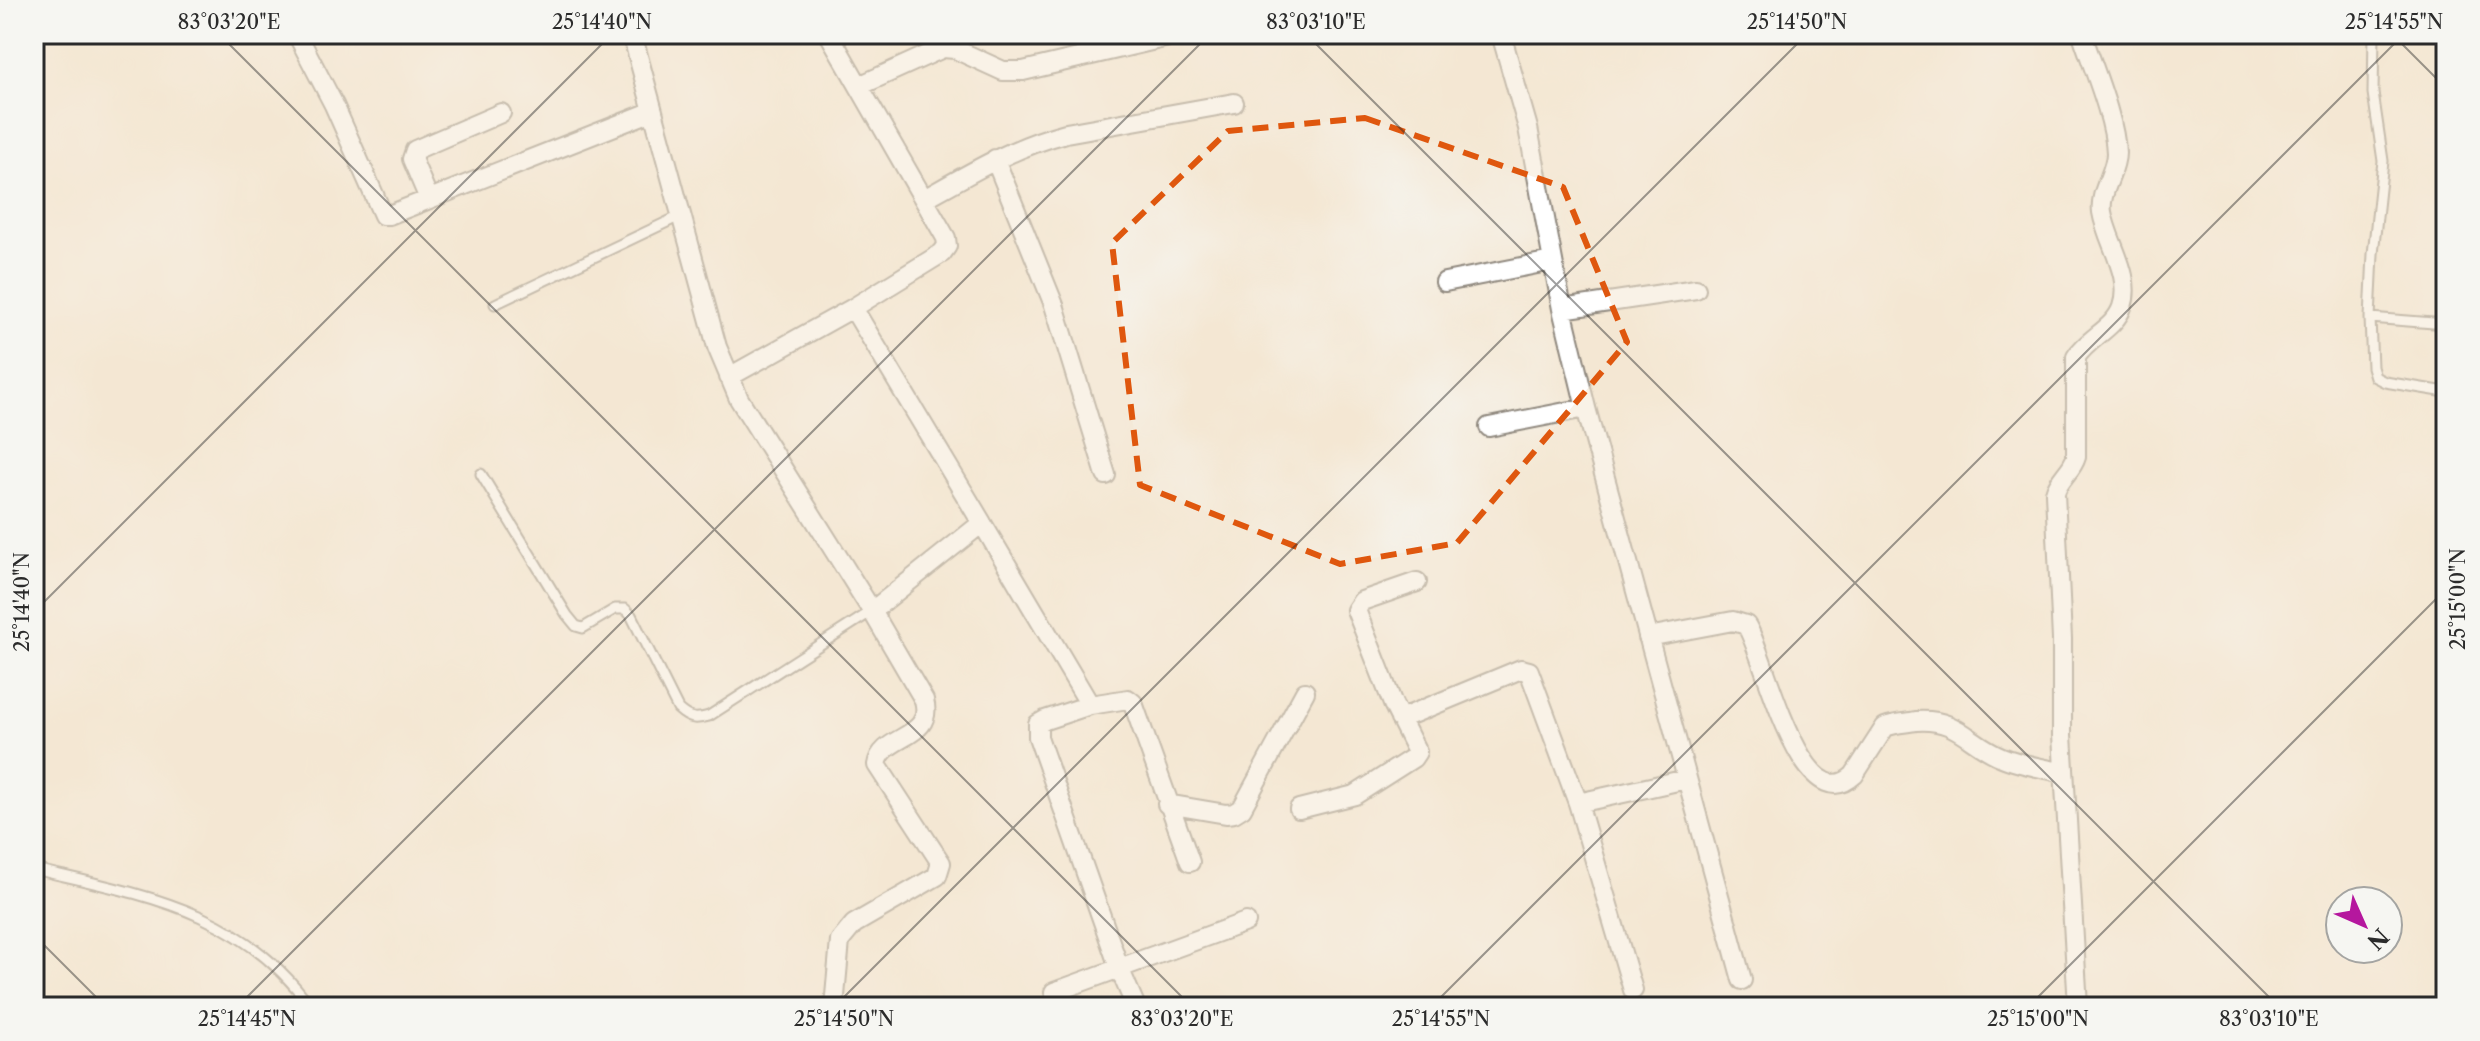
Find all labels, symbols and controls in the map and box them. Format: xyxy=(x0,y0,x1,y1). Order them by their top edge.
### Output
text: 83°03'20"E xyxy=(178,10,280,34)
text: 25°14'40"N xyxy=(552,10,652,34)
text: 83°03'10"E xyxy=(1266,10,1366,34)
text: 25°14'50"N xyxy=(1747,10,1847,34)
text: 25°14'55"N xyxy=(2345,10,2443,34)
text: 25°15'00"N xyxy=(2446,548,2470,650)
text: 25°14'40"N xyxy=(10,552,34,652)
north arrow xyxy=(2324,885,2404,965)
text: N xyxy=(2361,922,2394,955)
text: 25°14'45"N xyxy=(198,1007,296,1031)
text: 25°14'50"N xyxy=(794,1007,894,1031)
text: 83°03'20"E xyxy=(1131,1007,1233,1031)
text: 25°14'55"N xyxy=(1392,1007,1490,1031)
text: 25°15'00"N xyxy=(1987,1007,2089,1031)
text: 83°03'10"E xyxy=(2219,1007,2319,1031)

